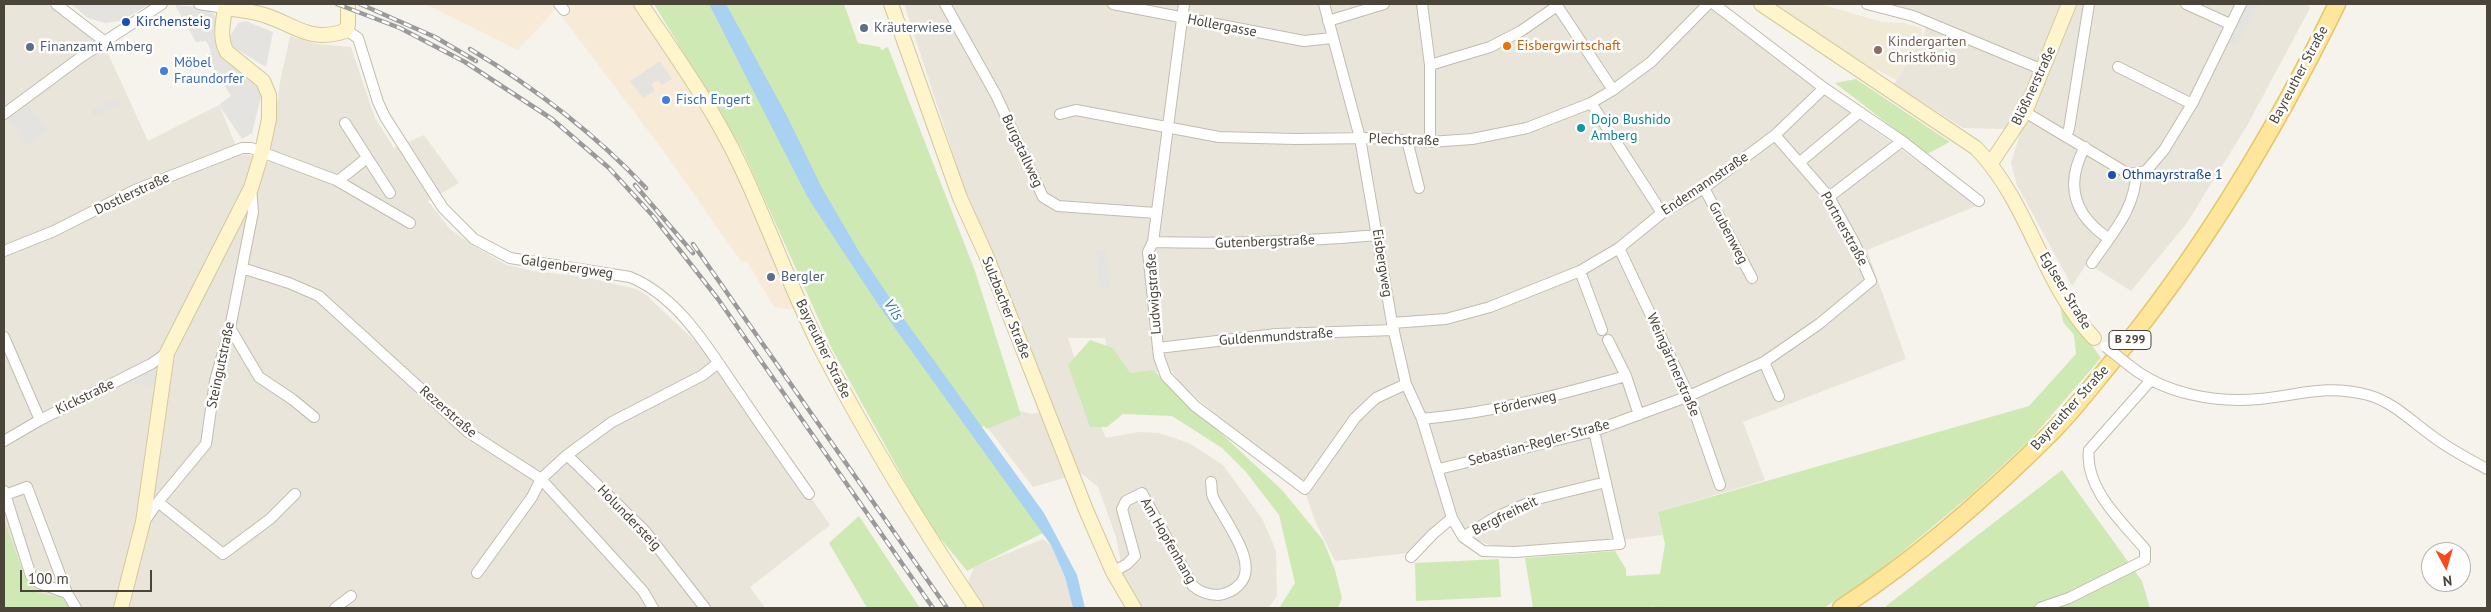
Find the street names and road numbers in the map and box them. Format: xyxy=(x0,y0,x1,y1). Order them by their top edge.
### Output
street label: Hollergasse xyxy=(1186,11,1258,41)
street label: Bayreuther Straße xyxy=(2266,23,2332,127)
street label: Blößnerstraße xyxy=(2008,44,2060,128)
street label: Burgstallweg xyxy=(998,112,1046,190)
street label: Plechstraße xyxy=(1368,130,1440,150)
street label: Endemannstraße xyxy=(1658,149,1752,219)
street label: Dostlerstraße xyxy=(92,169,172,219)
street label: Portnerstraße xyxy=(1817,189,1871,269)
street label: Grubenweg xyxy=(1705,199,1751,267)
street label: Eisbergweg xyxy=(1368,228,1396,298)
street label: Gutenbergstraße xyxy=(1215,232,1315,252)
street label: Eglseer Straße xyxy=(2035,249,2095,333)
street label: Galgenbergweg xyxy=(520,251,614,283)
street label: Ludwigstraße xyxy=(1143,253,1165,335)
street label: Sulzbacher Straße xyxy=(978,254,1034,362)
street label: Bayreuther Straße xyxy=(792,297,854,401)
street label: Weingärtnerstraße xyxy=(1643,311,1703,419)
street label: Steingutstraße xyxy=(204,320,238,410)
street label: Guldenmundstraße xyxy=(1218,325,1334,349)
road number: B 299 xyxy=(2109,330,2151,350)
street label: Bayreuther Straße xyxy=(2028,362,2112,454)
street label: Kickstraße xyxy=(53,376,117,418)
street label: Rezerstraße xyxy=(416,383,480,441)
street label: Förderweg xyxy=(1492,388,1558,418)
street label: Sebastian-Regler-Straße xyxy=(1467,416,1611,470)
street label: Holundersteig xyxy=(594,482,664,554)
street label: Bergfreiheit xyxy=(1469,493,1541,539)
street label: Am Hopfenhang xyxy=(1137,495,1199,587)

